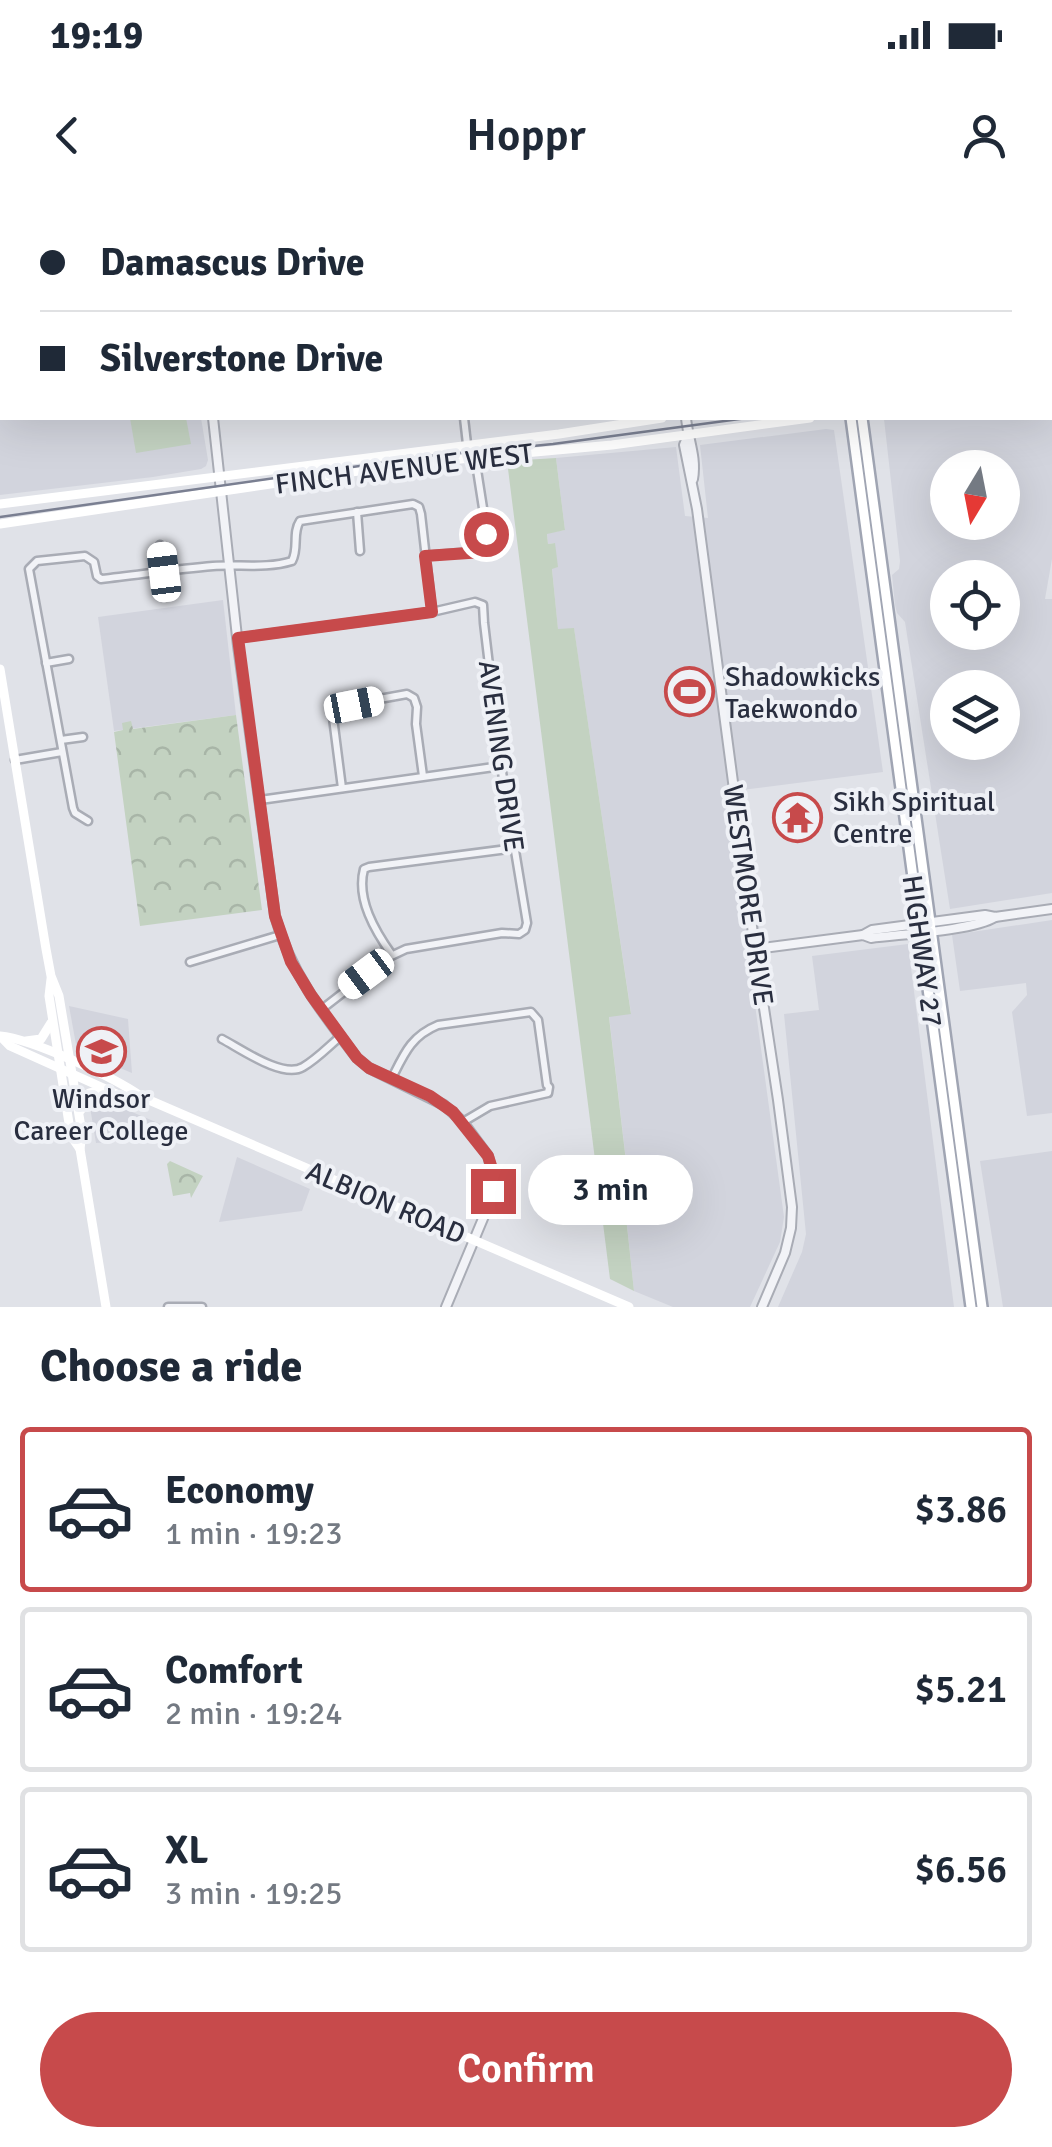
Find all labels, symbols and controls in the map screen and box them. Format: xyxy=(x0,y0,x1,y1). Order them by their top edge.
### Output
text: 19:19 xyxy=(50,12,143,59)
icon: back xyxy=(40,108,95,163)
text: Hoppr xyxy=(466,108,586,163)
icon: person xyxy=(957,108,1012,163)
text: Damascus Drive xyxy=(100,239,365,286)
text: Silverstone Drive xyxy=(100,335,383,382)
street label: FINCH AVENUE WEST xyxy=(273,436,535,502)
north arrow xyxy=(930,450,1020,540)
map controls xyxy=(930,450,1020,760)
route start xyxy=(464,512,509,557)
car xyxy=(145,540,183,604)
button: locate xyxy=(930,560,1020,650)
street label: AVENING DRIVE xyxy=(471,658,531,854)
place label: Shadowkicks Taekwondo xyxy=(725,660,880,726)
sports icon: Shadowkicks Taekwondo xyxy=(664,666,716,718)
button: layers xyxy=(930,670,1020,760)
car xyxy=(322,685,386,725)
street label: WESTMORE DRIVE xyxy=(716,782,780,1008)
place label: Sikh Spiritual Centre xyxy=(833,785,995,851)
temple icon: Sikh Spiritual Centre xyxy=(772,791,824,843)
street label: HIGHWAY 27 xyxy=(895,873,950,1029)
car xyxy=(333,944,399,1004)
school or university icon: Windsor Career College xyxy=(75,1025,127,1077)
place label: Windsor Career College xyxy=(13,1082,189,1148)
street label: ALBION ROAD xyxy=(301,1154,470,1252)
callout: 3 min xyxy=(528,1156,693,1226)
route end xyxy=(471,1169,516,1214)
text: 3 min xyxy=(572,1170,649,1209)
text: Choose a ride xyxy=(40,1339,303,1394)
icon: car xyxy=(45,1465,135,1555)
text: Economy xyxy=(165,1467,314,1514)
text: $3.86 xyxy=(914,1486,1007,1533)
text: 1 min · 19:23 xyxy=(165,1514,343,1553)
icon: car xyxy=(45,1645,135,1735)
text: Comfort xyxy=(165,1647,303,1694)
text: $5.21 xyxy=(914,1666,1007,1713)
text: 2 min · 19:24 xyxy=(165,1694,343,1733)
icon: car xyxy=(45,1825,135,1915)
text: XL xyxy=(165,1827,208,1874)
text: $6.56 xyxy=(914,1846,1007,1893)
text: 3 min · 19:25 xyxy=(165,1874,343,1913)
button: Confirm xyxy=(40,2012,1012,2127)

